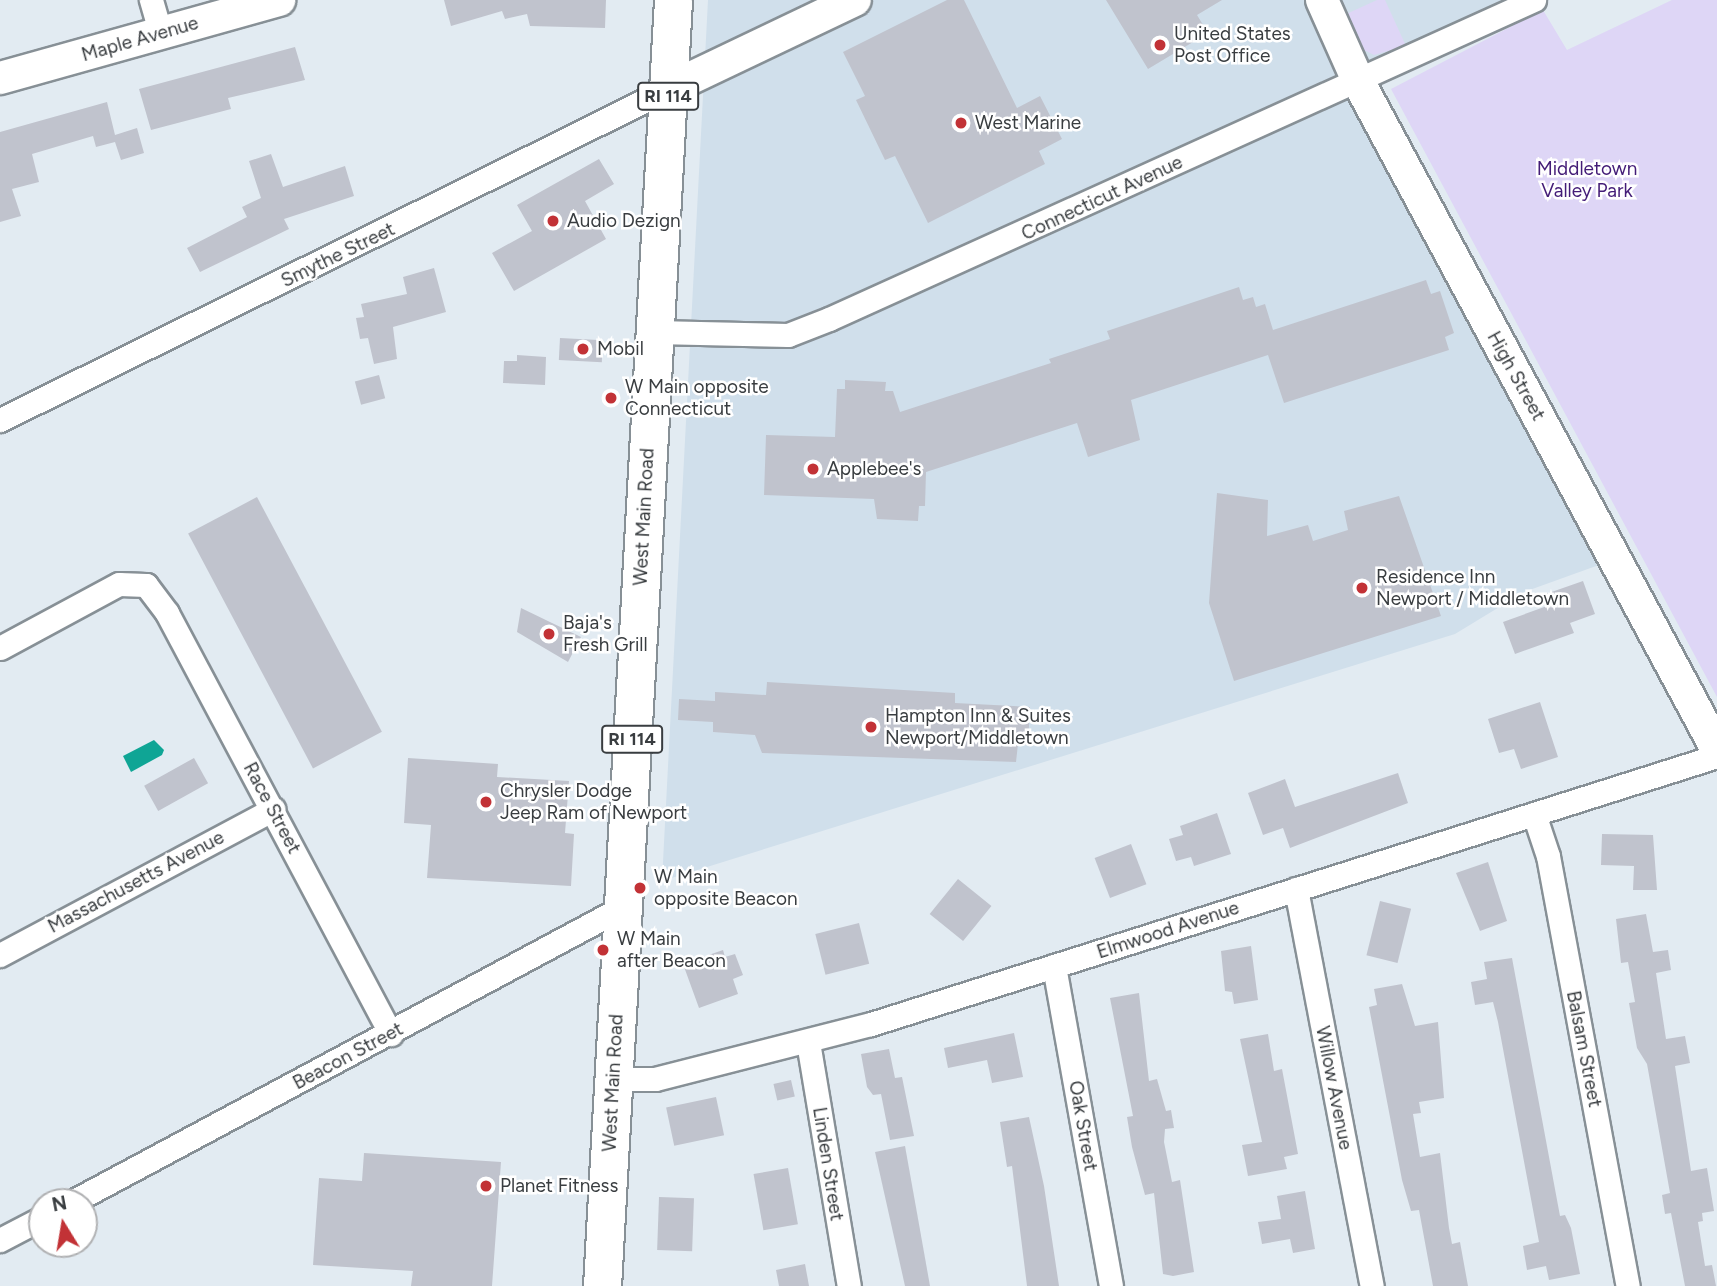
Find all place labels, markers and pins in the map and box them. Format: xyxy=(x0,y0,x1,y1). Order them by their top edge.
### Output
place label: United States Post Office xyxy=(1174,23,1291,67)
marker: United States Post Office xyxy=(1152,37,1168,53)
place label: West Marine xyxy=(975,112,1081,134)
marker: West Marine xyxy=(953,115,969,131)
place label: Audio Dezign xyxy=(567,210,681,232)
marker: Audio Dezign xyxy=(545,213,561,229)
place label: Mobil xyxy=(597,338,644,360)
marker: Mobil xyxy=(575,341,591,357)
place label: W Main opposite Connecticut xyxy=(625,376,769,420)
marker: W Main opposite Connecticut xyxy=(603,390,619,406)
place label: Applebee's xyxy=(827,458,921,480)
marker: Applebee's xyxy=(805,461,821,477)
place label: Residence Inn Newport / Middletown xyxy=(1376,566,1569,610)
marker: Residence Inn Newport / Middletown xyxy=(1354,580,1370,596)
place label: Baja's Fresh Grill xyxy=(563,612,648,656)
marker: Baja's Fresh Grill xyxy=(541,626,557,642)
place label: Hampton Inn & Suites Newport/Middletown xyxy=(885,705,1071,749)
marker: Hampton Inn & Suites Newport/Middletown xyxy=(863,719,879,735)
place label: Chrysler Dodge Jeep Ram of Newport xyxy=(500,780,687,824)
marker: Chrysler Dodge Jeep Ram of Newport xyxy=(478,794,494,810)
place label: W Main opposite Beacon xyxy=(654,866,798,910)
marker: W Main opposite Beacon xyxy=(632,880,648,896)
place label: W Main after Beacon xyxy=(617,928,726,972)
marker: W Main after Beacon xyxy=(595,942,611,958)
place label: Planet Fitness xyxy=(500,1175,618,1197)
marker: Planet Fitness xyxy=(478,1178,494,1194)

